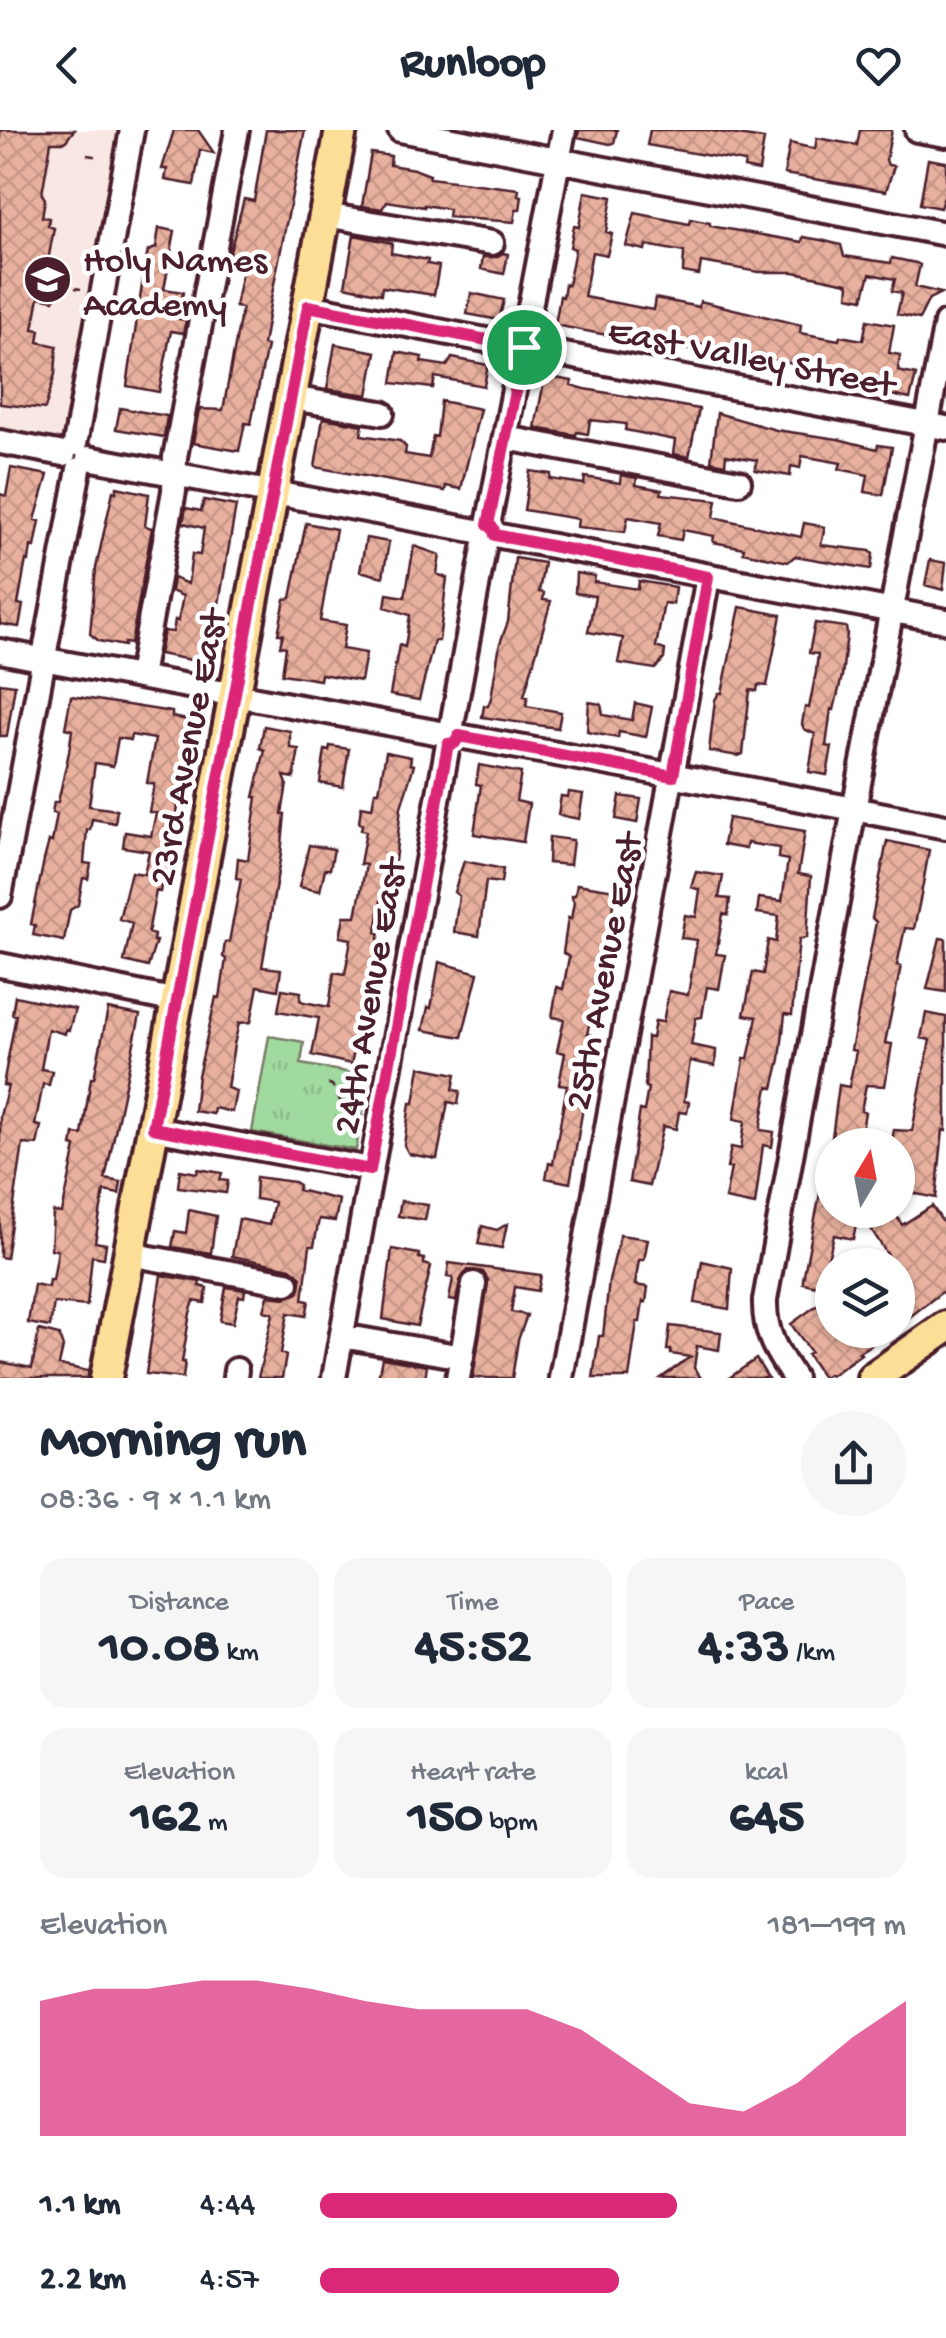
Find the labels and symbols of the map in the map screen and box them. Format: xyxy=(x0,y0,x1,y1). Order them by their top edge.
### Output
place label: Holy Names Academy xyxy=(83,241,268,329)
school or university icon: Holy Names Academy xyxy=(22,253,74,305)
pin xyxy=(482,305,567,390)
street label: East Valley Street xyxy=(604,312,901,411)
street label: 23rd Avenue East xyxy=(143,603,240,890)
street label: 25th Avenue East xyxy=(558,827,656,1114)
street label: 24th Avenue East xyxy=(327,852,419,1138)
north arrow xyxy=(815,1128,915,1228)

